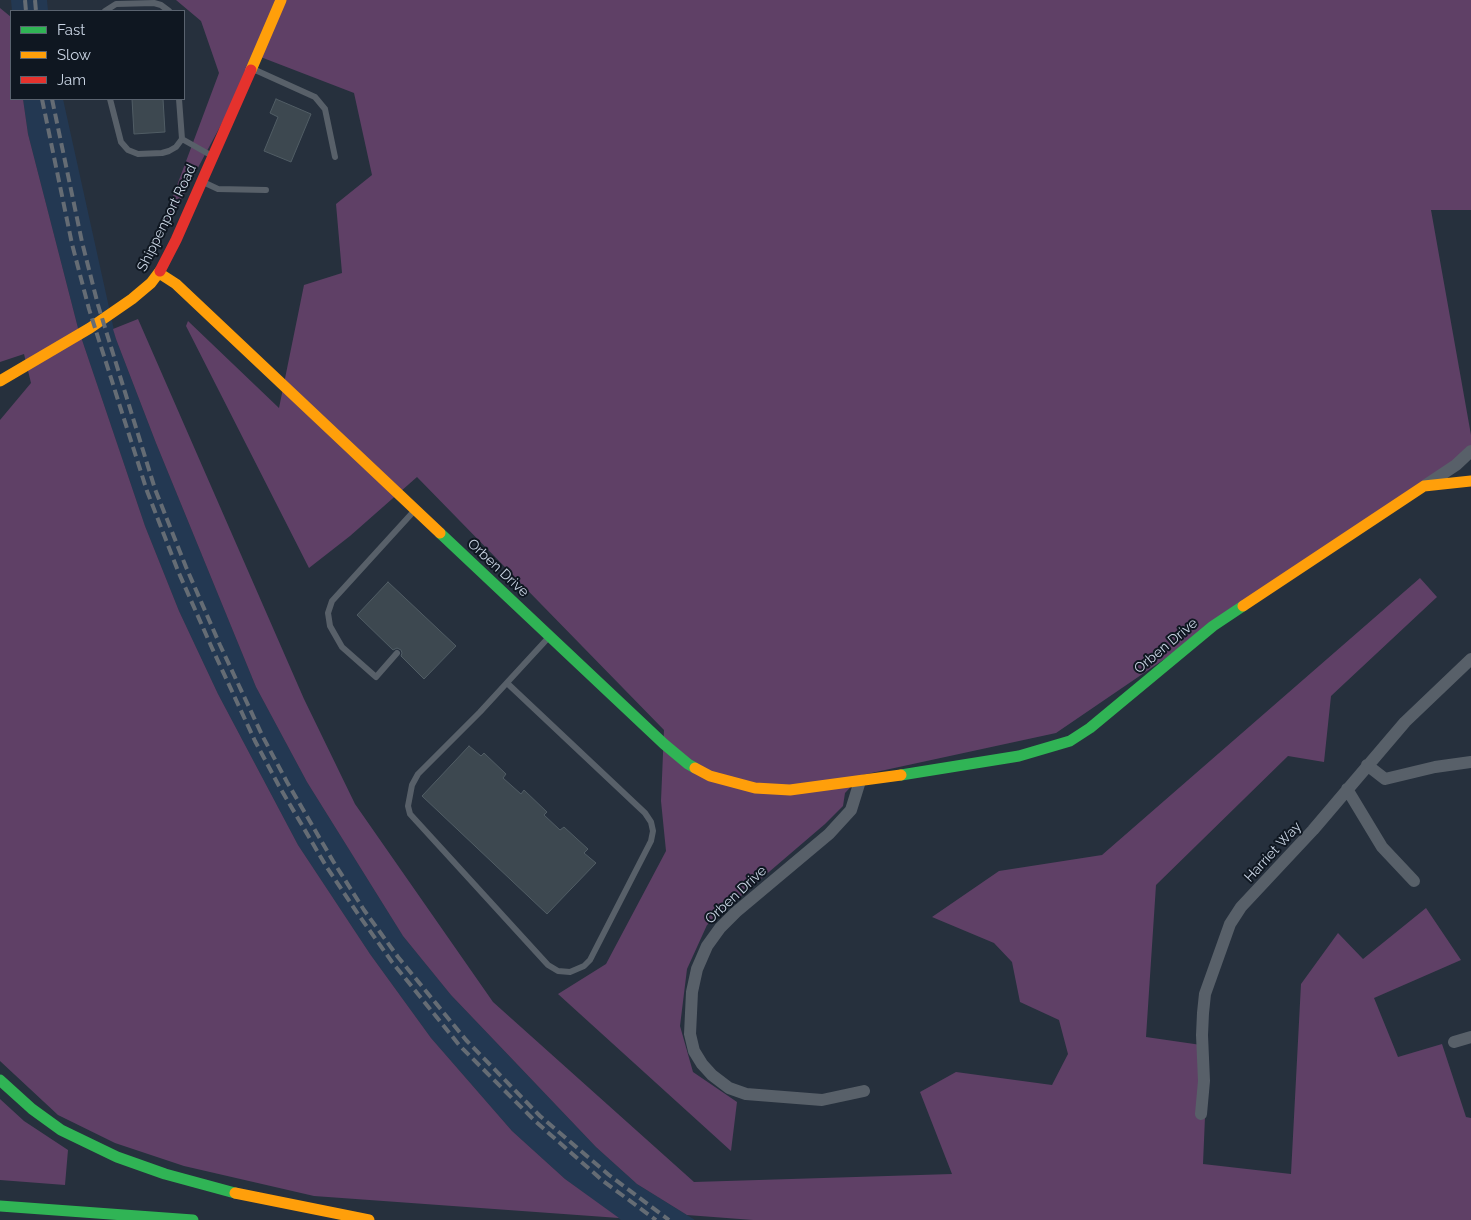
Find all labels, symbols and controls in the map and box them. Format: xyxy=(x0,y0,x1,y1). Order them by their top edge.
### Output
legend xyxy=(10,10,185,100)
text: Fast xyxy=(57,21,85,39)
text: Slow xyxy=(57,46,91,64)
text: Jam xyxy=(57,71,86,89)
street label: Shippenport Road xyxy=(134,162,200,274)
street label: Orben Drive xyxy=(464,535,532,601)
street label: Orben Drive xyxy=(1131,615,1201,677)
street label: Harriet Way xyxy=(1241,818,1305,886)
street label: Orben Drive xyxy=(702,862,770,928)

